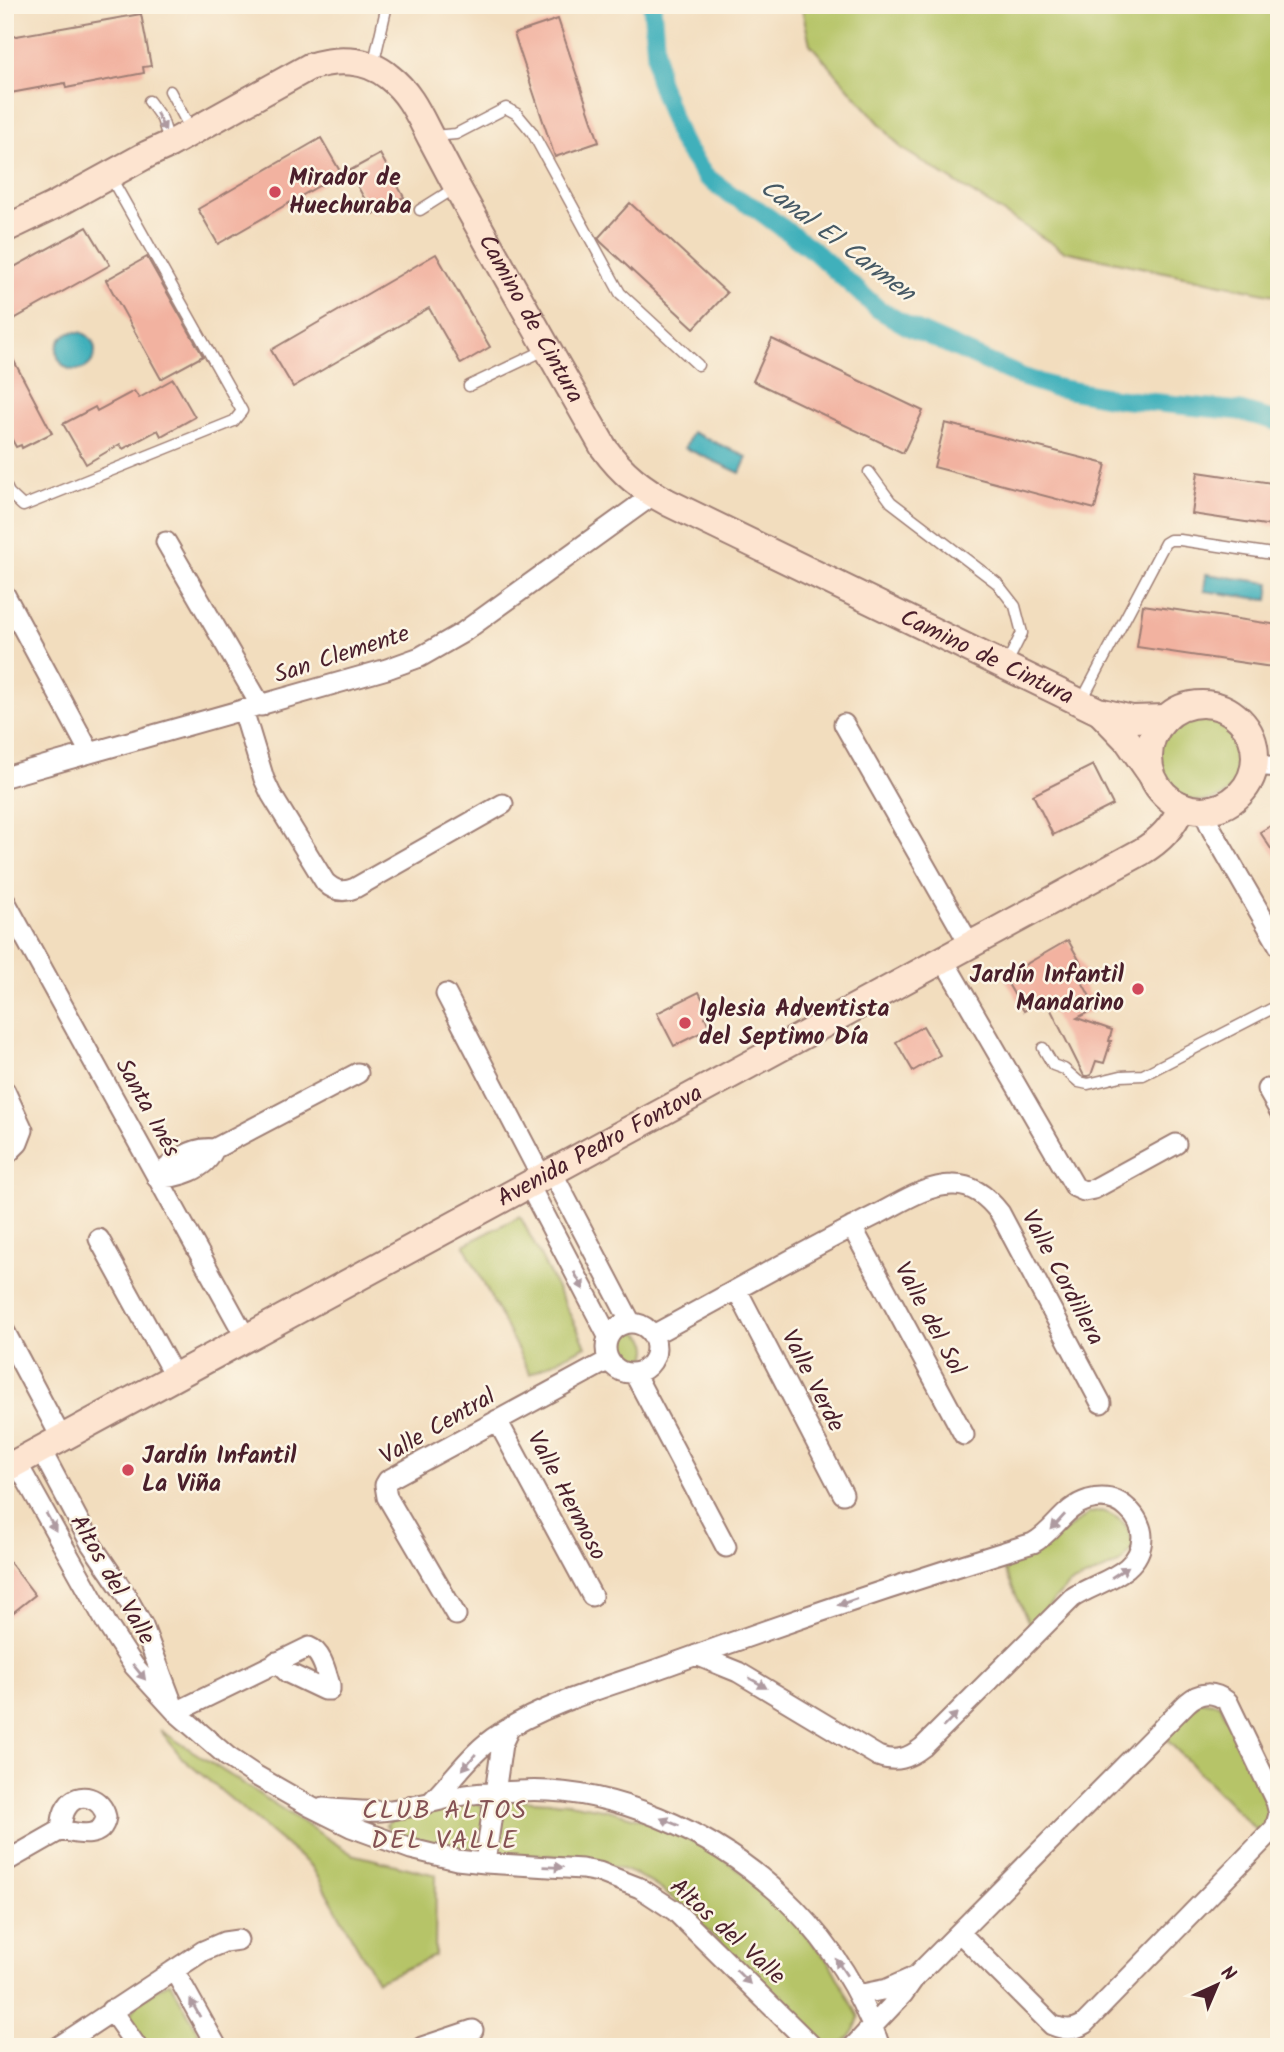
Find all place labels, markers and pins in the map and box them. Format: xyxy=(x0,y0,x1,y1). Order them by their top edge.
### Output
place label: Mirador de Huechuraba xyxy=(289,159,412,226)
marker: Mirador de Huechuraba xyxy=(267,184,283,200)
place label: Jardín Infantil Mandarino xyxy=(970,956,1125,1023)
marker: Jardín Infantil Mandarino xyxy=(1130,981,1146,997)
place label: Iglesia Adventista del Septimo Día xyxy=(699,990,890,1057)
marker: Iglesia Adventista del Septimo Día xyxy=(677,1015,693,1031)
place label: Jardín Infantil La Viña xyxy=(142,1437,297,1504)
marker: Jardín Infantil La Viña xyxy=(120,1462,136,1478)

